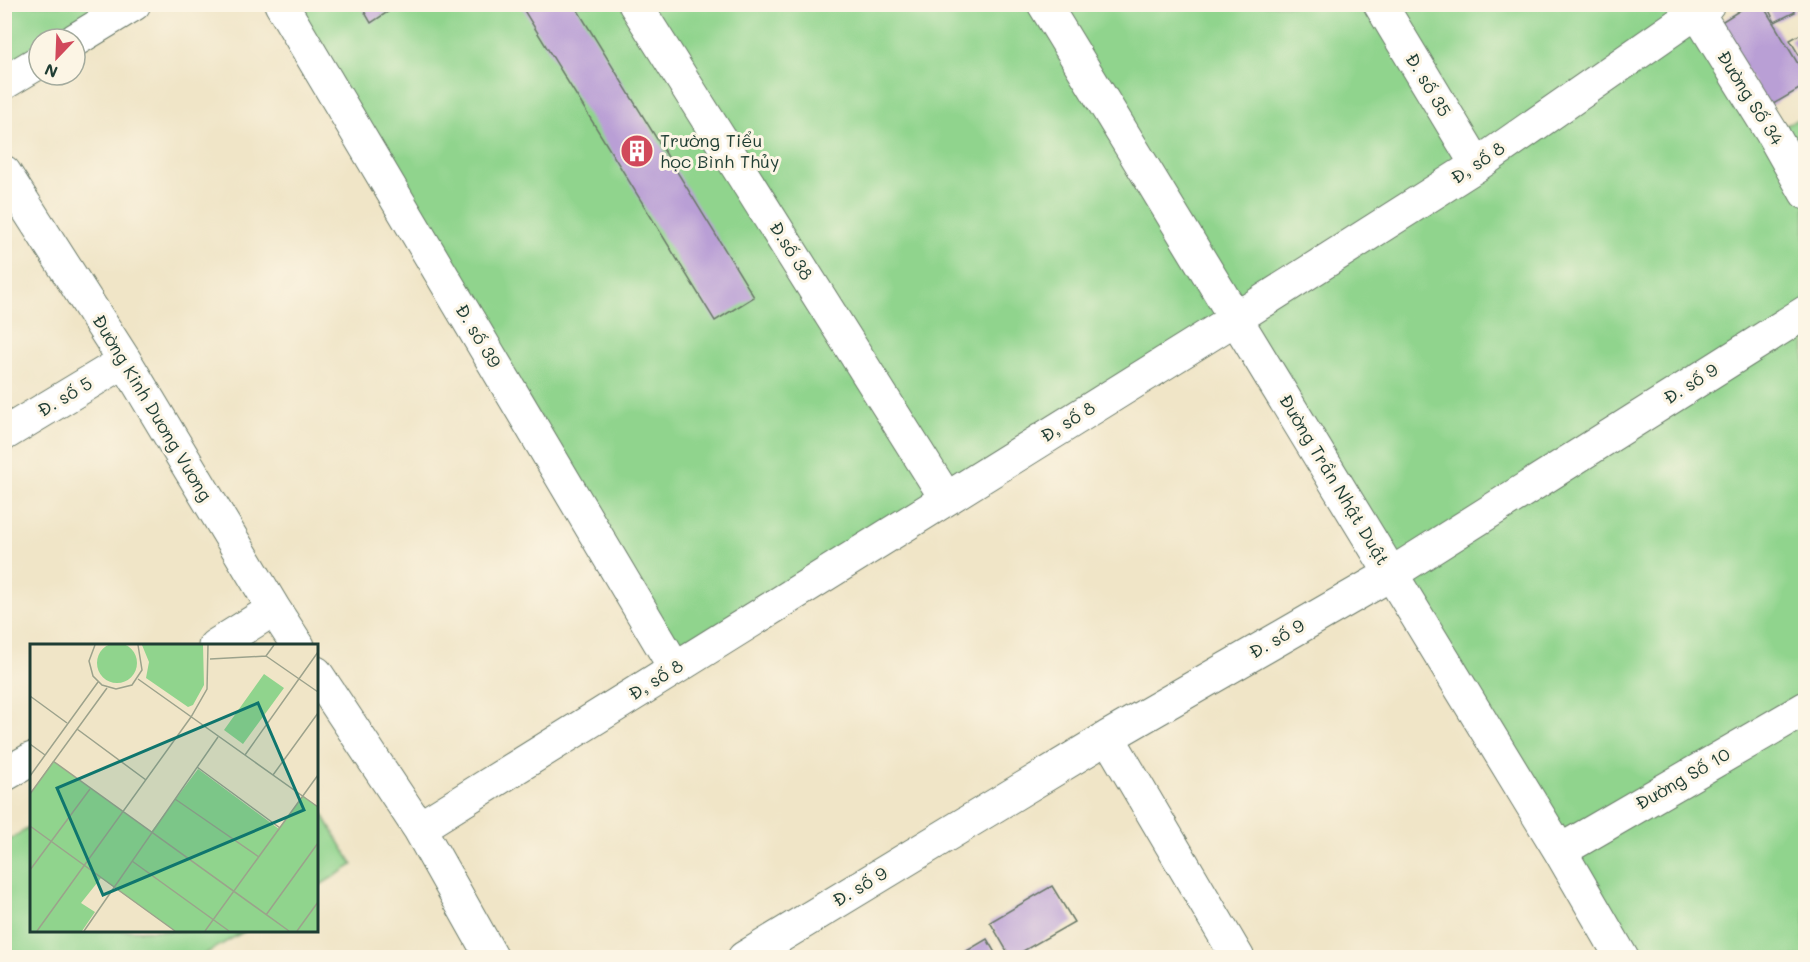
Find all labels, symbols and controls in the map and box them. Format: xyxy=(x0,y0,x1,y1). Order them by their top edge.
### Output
north arrow xyxy=(27,27,87,87)
street label: Đường Số 34 xyxy=(1712,46,1790,150)
street label: Đ. số 35 xyxy=(1400,48,1457,121)
text: N xyxy=(41,59,61,83)
place label: Trường Tiểu học Bình Thủy xyxy=(660,128,779,173)
building icon: Trường Tiểu học Bình Thủy xyxy=(619,133,655,169)
street label: Đ, số 8 xyxy=(1446,135,1509,189)
street label: Đ.số 38 xyxy=(764,217,819,284)
street label: Đ. số 39 xyxy=(450,299,507,372)
street label: Đường Kinh Dương Vương xyxy=(88,310,218,505)
street label: Đ. số 9 xyxy=(1659,357,1723,409)
street label: Đ. số 5 xyxy=(33,370,96,422)
street label: Đường Trần Nhật Duật xyxy=(1274,390,1395,569)
street label: Đ, số 8 xyxy=(1036,395,1099,447)
street label: Đ. số 9 xyxy=(1245,613,1309,663)
inset map xyxy=(30,644,318,932)
street label: Đ, số 8 xyxy=(624,653,687,705)
street label: Đường Số 10 xyxy=(1631,741,1734,815)
street label: Đ. số 9 xyxy=(828,860,892,912)

